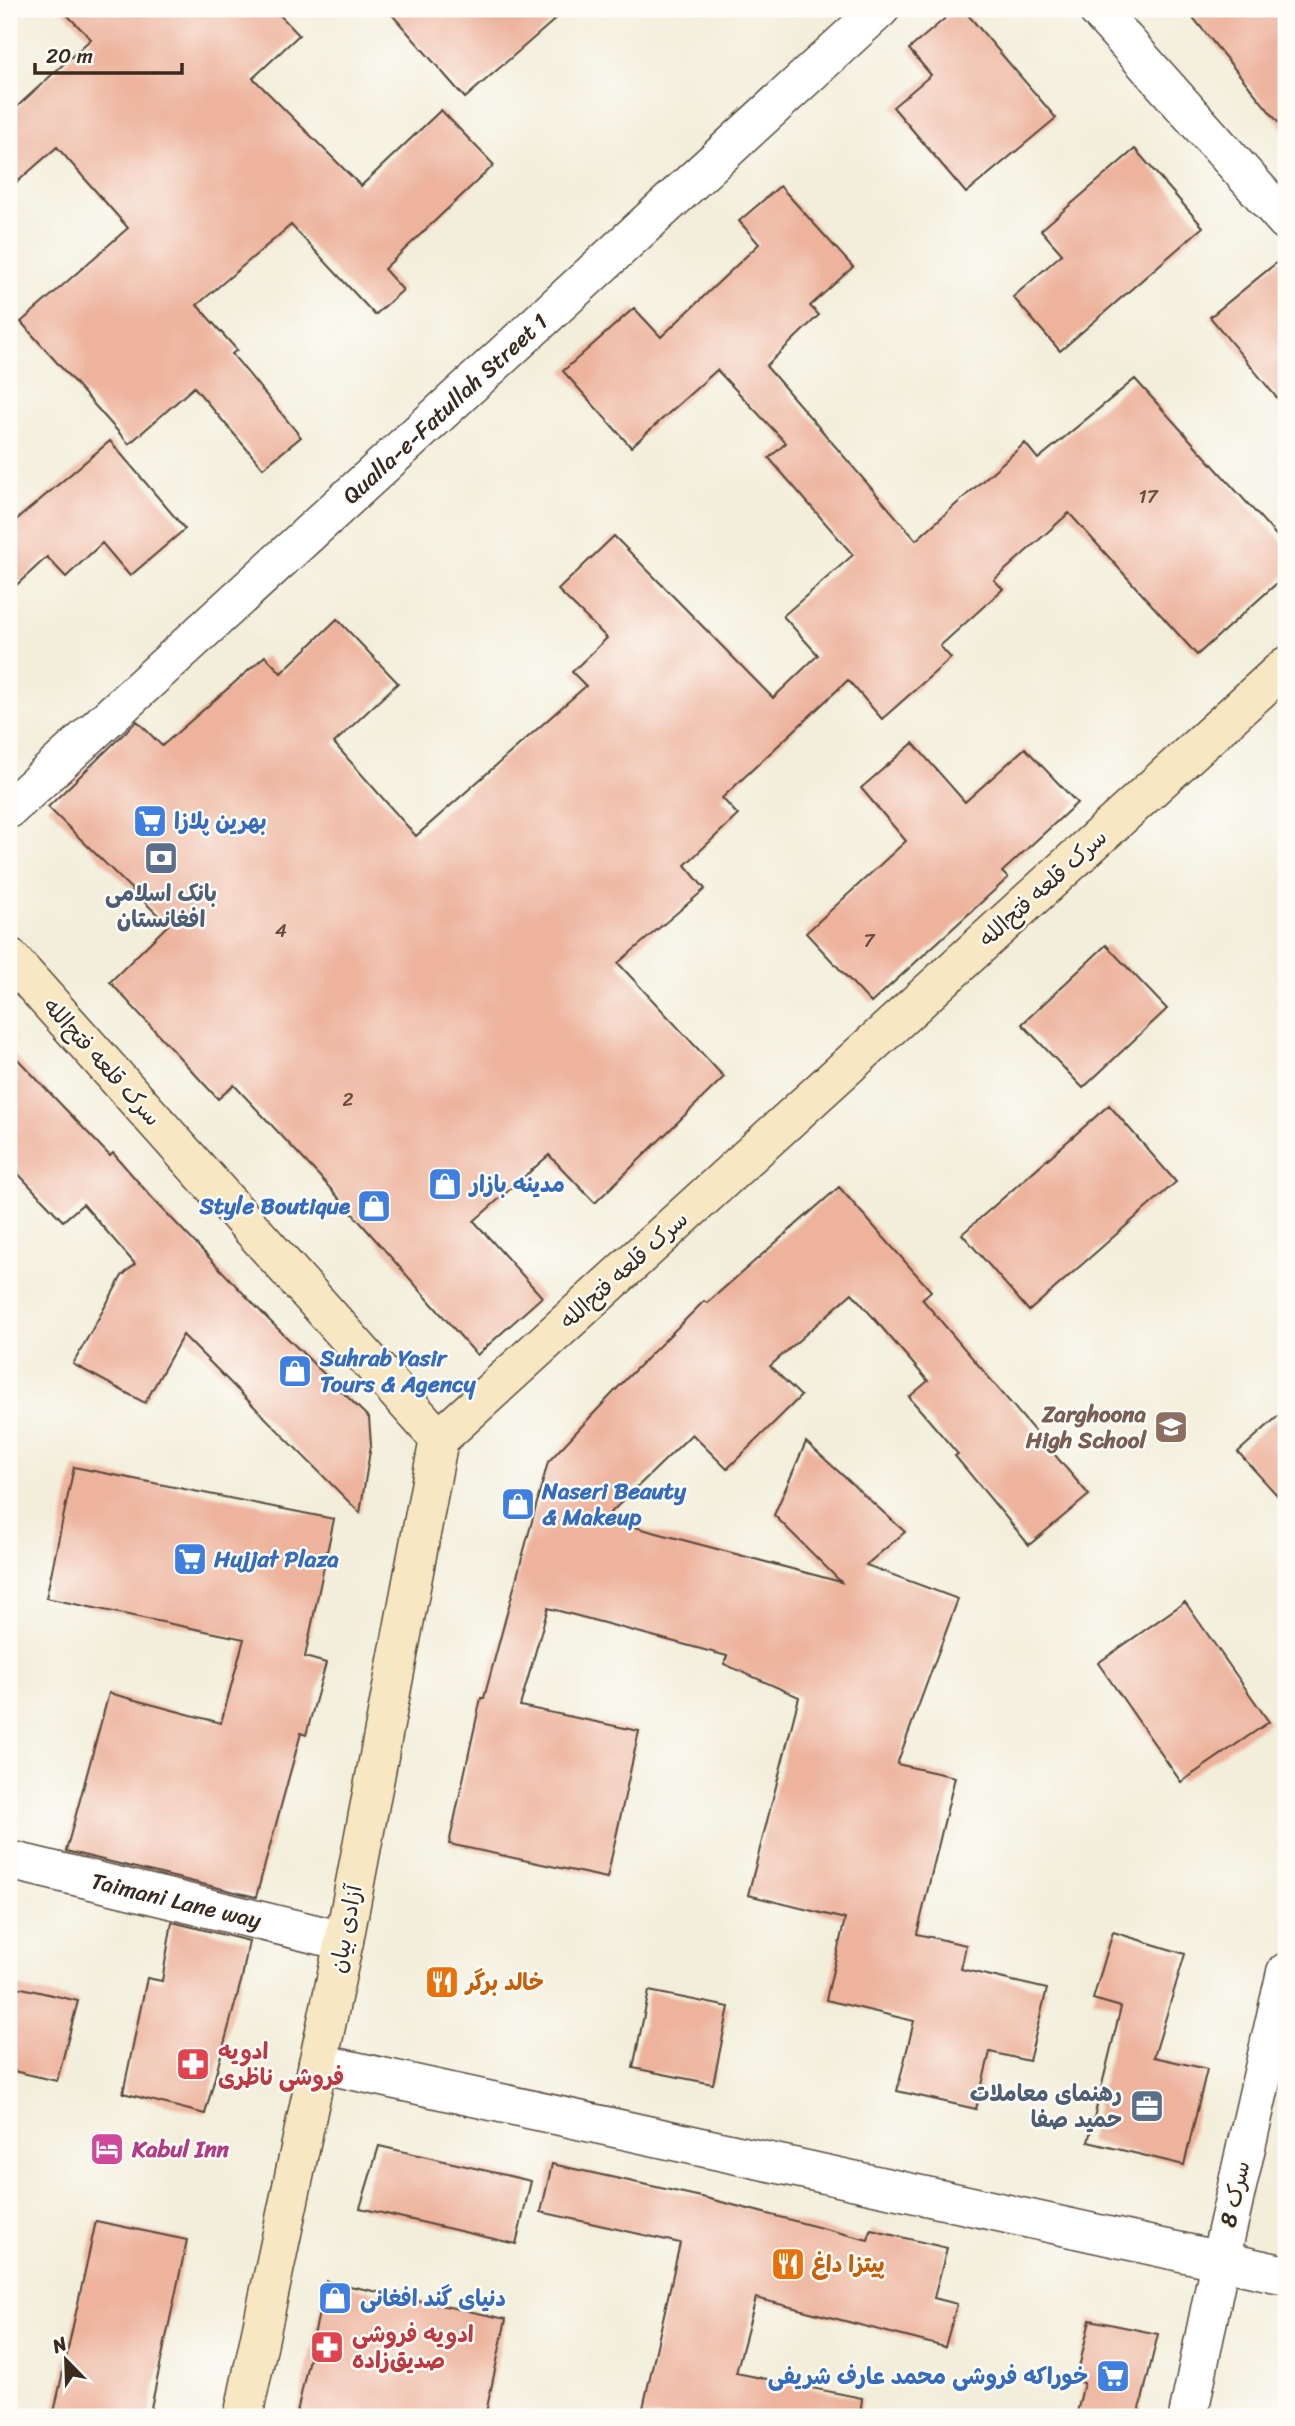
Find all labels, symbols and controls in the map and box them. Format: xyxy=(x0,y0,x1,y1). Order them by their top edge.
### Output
scale bar xyxy=(35,32,182,76)
text: 20 m xyxy=(46,37,93,75)
street label: Qualla-e-Fatullah Street 1 xyxy=(332,302,558,515)
house number: 17 xyxy=(1138,480,1159,513)
place label: بهرین پلازا xyxy=(174,801,267,842)
supermarket icon: بهرین پلازا xyxy=(131,802,169,840)
street label: سرک قلعه فتح‌الله xyxy=(969,818,1117,958)
bank icon: بانک اسلامی افغانستان xyxy=(142,839,180,877)
place label: بانک اسلامی افغانستان xyxy=(105,873,217,940)
house number: 4 xyxy=(275,914,287,947)
house number: 7 xyxy=(864,924,876,957)
street label: سرک قلعه فتح‌الله xyxy=(32,988,172,1136)
house number: 2 xyxy=(343,1083,354,1116)
place label: مدینه بازار xyxy=(468,1164,565,1205)
shop icon: مدینه بازار xyxy=(426,1165,464,1203)
place label: Style Boutique xyxy=(198,1186,351,1227)
shop icon: Style Boutique xyxy=(355,1187,393,1225)
street label: سرک قلعه فتح‌الله xyxy=(550,1200,698,1340)
place label: Suhrab Yasir Tours & Agency xyxy=(319,1338,477,1405)
shop icon: Suhrab Yasir Tours & Agency xyxy=(276,1352,314,1390)
place label: Zarghoona High School xyxy=(1025,1394,1147,1461)
school or university icon: Zarghoona High School xyxy=(1152,1408,1190,1446)
place label: Naseri Beauty & Makeup xyxy=(541,1471,687,1538)
shop icon: Naseri Beauty & Makeup xyxy=(499,1485,537,1523)
place label: Hujjat Plaza xyxy=(213,1539,339,1580)
supermarket icon: Hujjat Plaza xyxy=(171,1540,209,1578)
street label: Taimani Lane way xyxy=(87,1860,266,1941)
street label: آزادی بیان xyxy=(317,1880,375,1977)
place label: خالد برگر xyxy=(464,1962,544,2003)
restaurant icon: خالد برگر xyxy=(423,1963,461,2001)
place label: ادویه فروشی ناظری xyxy=(218,2031,344,2098)
pharmacy icon: ادویه فروشی ناظری xyxy=(174,2045,212,2083)
place label: رهنمای معاملات حمید صفا xyxy=(970,2073,1122,2140)
office icon: رهنمای معاملات حمید صفا xyxy=(1128,2087,1166,2125)
place label: Kabul Inn xyxy=(131,2129,230,2170)
hotel icon: Kabul Inn xyxy=(88,2130,126,2168)
street label: سرک 8 xyxy=(1207,2157,1263,2231)
place label: پیتزا داغ xyxy=(812,2244,885,2285)
restaurant icon: پیتزا داغ xyxy=(769,2245,807,2283)
place label: دنیای گند افغانی xyxy=(360,2278,506,2319)
shop icon: دنیای گند افغانی xyxy=(316,2279,354,2317)
place label: ادویه فروشی صدیق‌زاده xyxy=(352,2314,474,2381)
north arrow xyxy=(32,2324,102,2394)
text: N xyxy=(46,2327,73,2363)
pharmacy icon: ادویه فروشی صدیق‌زاده xyxy=(308,2328,346,2366)
place label: خوراکه فروشی محمد عارف شریفی xyxy=(768,2356,1088,2397)
supermarket icon: خوراکه فروشی محمد عارف شریفی xyxy=(1094,2357,1132,2395)

